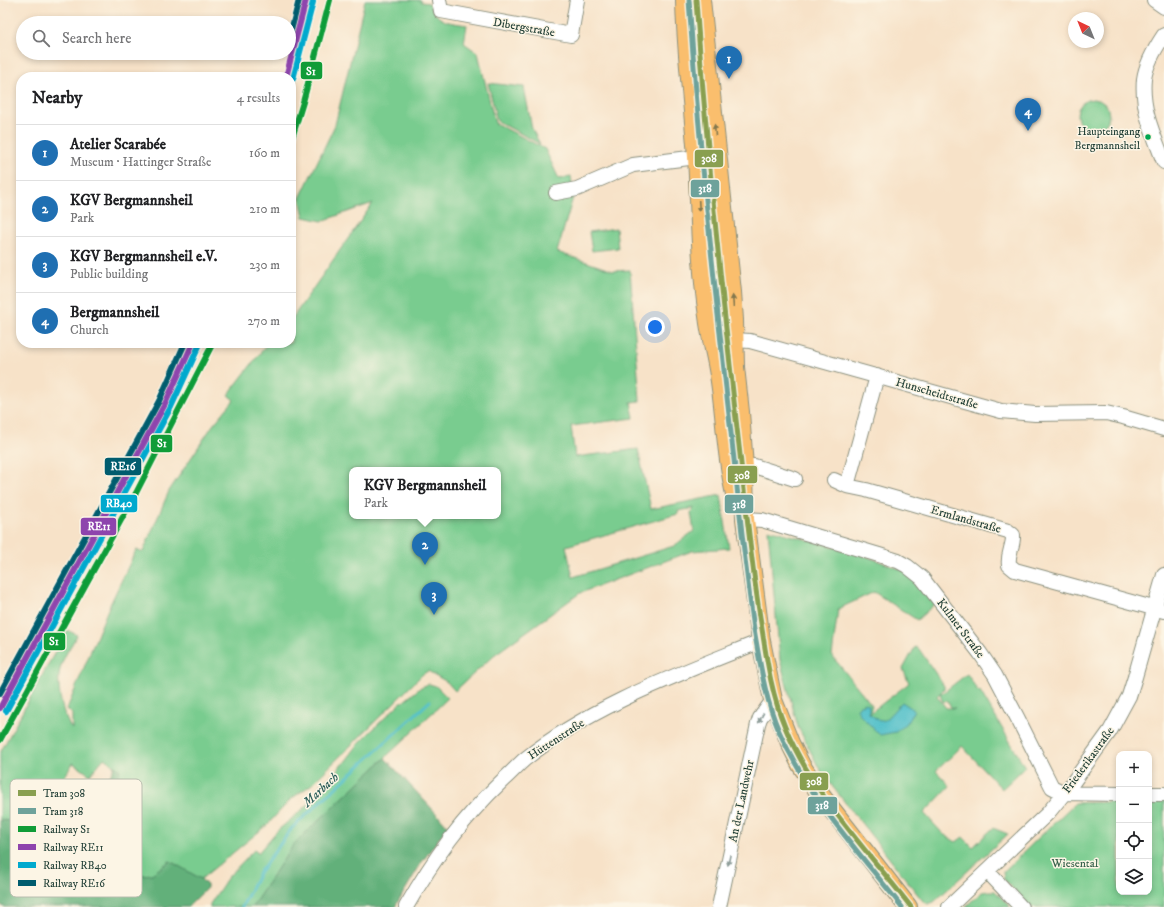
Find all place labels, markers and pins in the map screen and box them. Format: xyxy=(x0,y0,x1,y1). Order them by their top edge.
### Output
pin: 1 xyxy=(716,46,742,79)
pin: 4 xyxy=(1015,98,1041,131)
place label: Haupteingang Bergmannsheil xyxy=(1075,125,1141,153)
marker: Haupteingang Bergmannsheil xyxy=(1143,132,1153,142)
pin: 2 xyxy=(412,532,438,565)
pin: 3 xyxy=(421,582,447,615)

